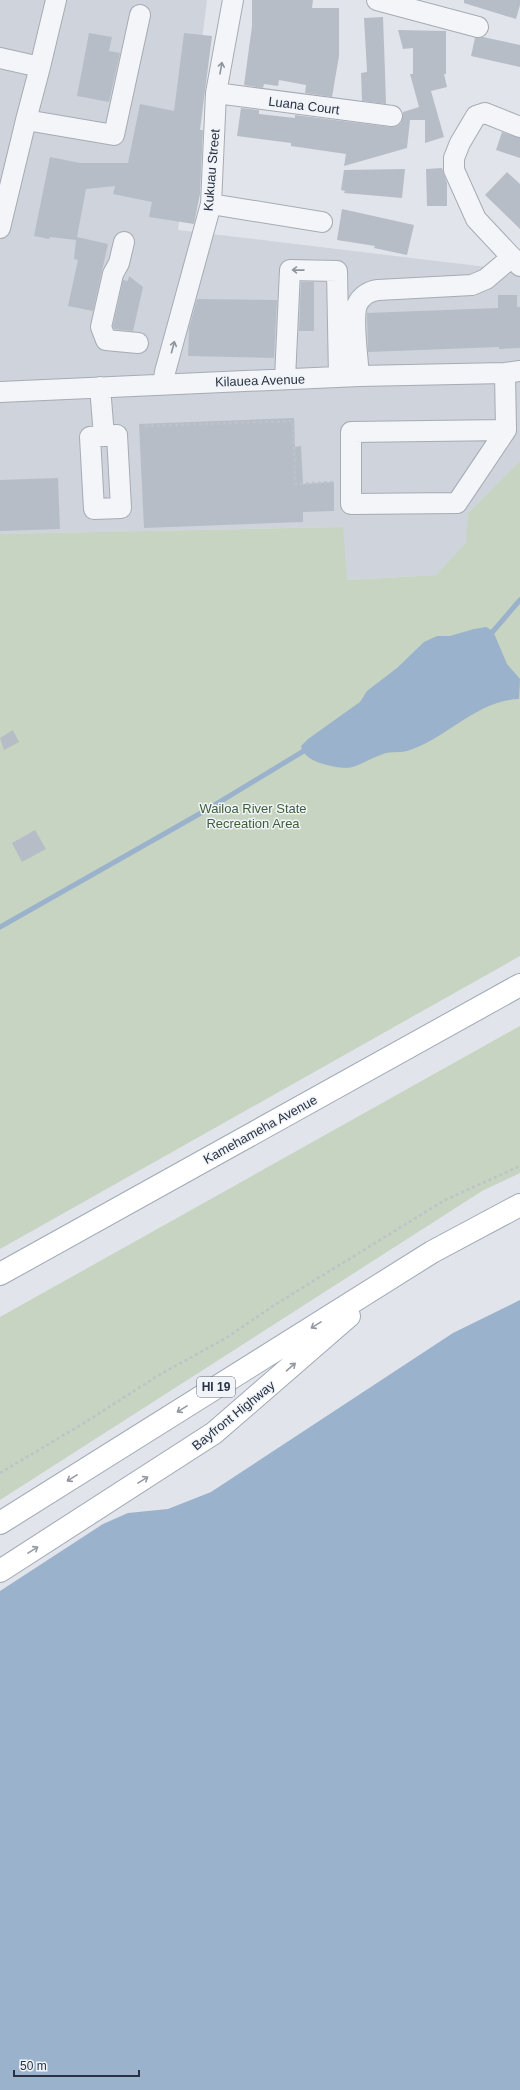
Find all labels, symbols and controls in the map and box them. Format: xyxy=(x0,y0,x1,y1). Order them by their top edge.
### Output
one-way arrow xyxy=(217,62,225,75)
street label: Luana Court xyxy=(268,94,341,117)
street label: Kukuau Street xyxy=(200,128,223,212)
one-way arrow xyxy=(292,266,305,274)
one-way arrow xyxy=(170,340,177,353)
street label: Kilauea Avenue xyxy=(215,371,305,390)
park label: Wailoa River State Recreation Area xyxy=(199,801,307,831)
street label: Kamehameha Avenue xyxy=(201,1092,320,1167)
one-way arrow xyxy=(310,1320,321,1329)
one-way arrow xyxy=(286,1362,297,1371)
street label: Bayfront Highway xyxy=(189,1377,278,1453)
road number: HI 19 xyxy=(197,1377,235,1397)
one-way arrow xyxy=(176,1405,188,1413)
one-way arrow xyxy=(66,1474,78,1482)
one-way arrow xyxy=(137,1476,148,1485)
one-way arrow xyxy=(27,1546,38,1554)
scale bar xyxy=(14,2052,139,2078)
text: 50 m xyxy=(20,2059,47,2073)

